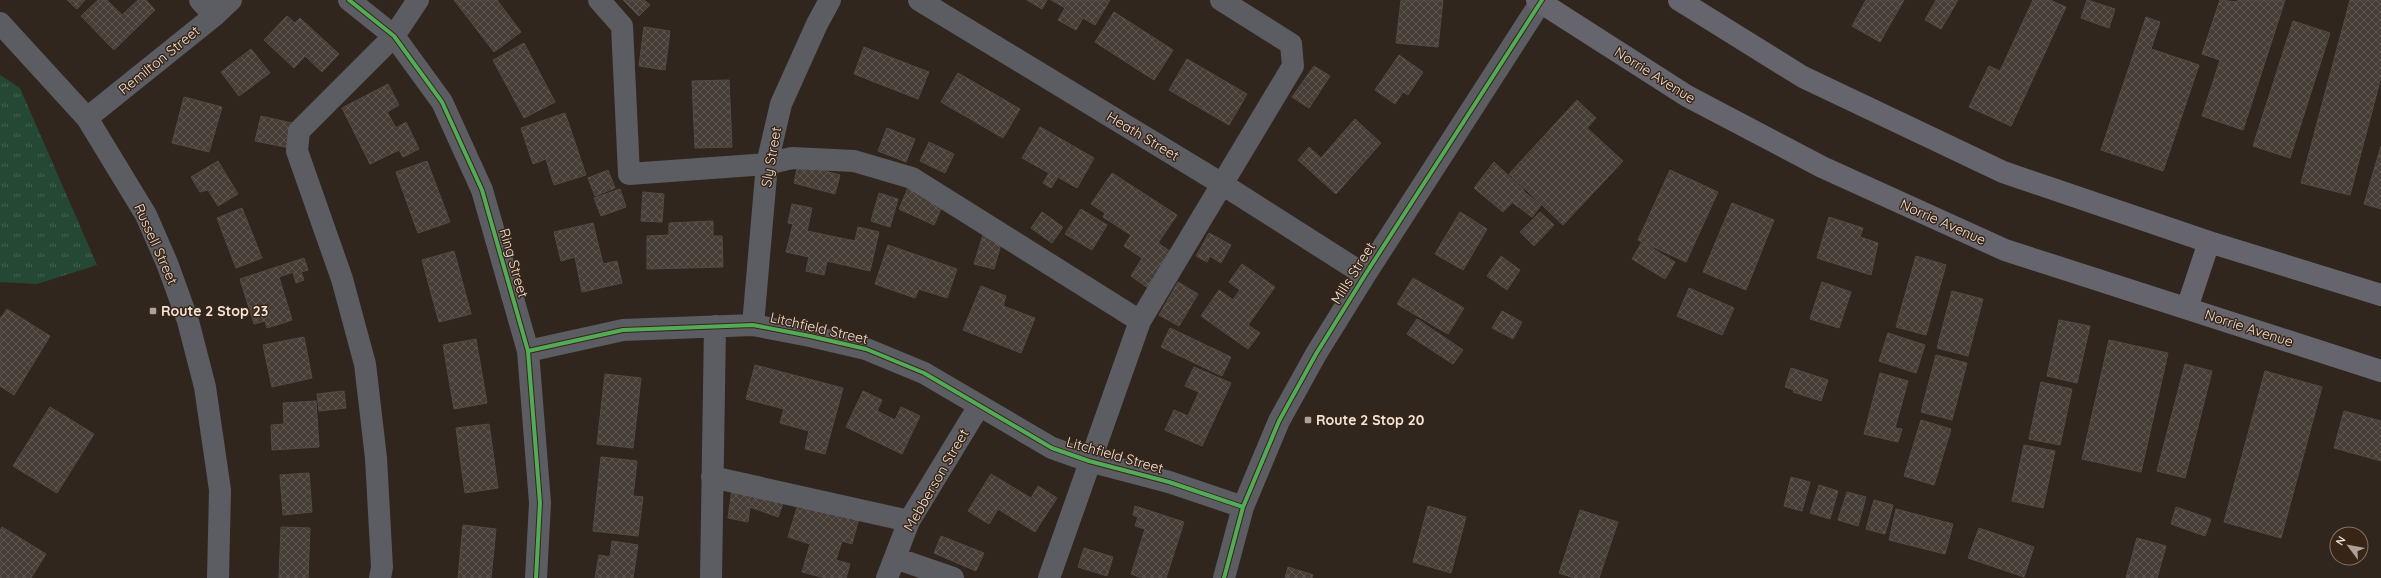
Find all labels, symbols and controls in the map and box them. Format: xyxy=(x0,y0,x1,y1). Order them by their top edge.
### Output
street label: Remilton Street xyxy=(115,22,204,98)
street label: Norrie Avenue xyxy=(1611,43,1699,107)
street label: Heath Street xyxy=(1104,107,1183,165)
street label: Sly Street xyxy=(757,125,785,189)
street label: Norrie Avenue xyxy=(1897,195,1989,249)
street label: Russell Street xyxy=(130,201,182,288)
street label: Ring Street xyxy=(496,226,533,300)
street label: Mills Street xyxy=(1327,238,1379,307)
place label: Route 2 Stop 23 xyxy=(161,302,268,320)
street label: Norrie Avenue xyxy=(2202,305,2296,351)
marker: Route 2 Stop 23 xyxy=(148,306,158,316)
street label: Litchfield Street xyxy=(768,308,870,348)
place label: Route 2 Stop 20 xyxy=(1316,411,1425,429)
marker: Route 2 Stop 20 xyxy=(1303,415,1313,425)
street label: Mebberson Street xyxy=(899,426,973,534)
street label: Litchfield Street xyxy=(1065,433,1166,477)
north arrow xyxy=(2329,526,2369,566)
text: N xyxy=(2332,534,2349,548)

